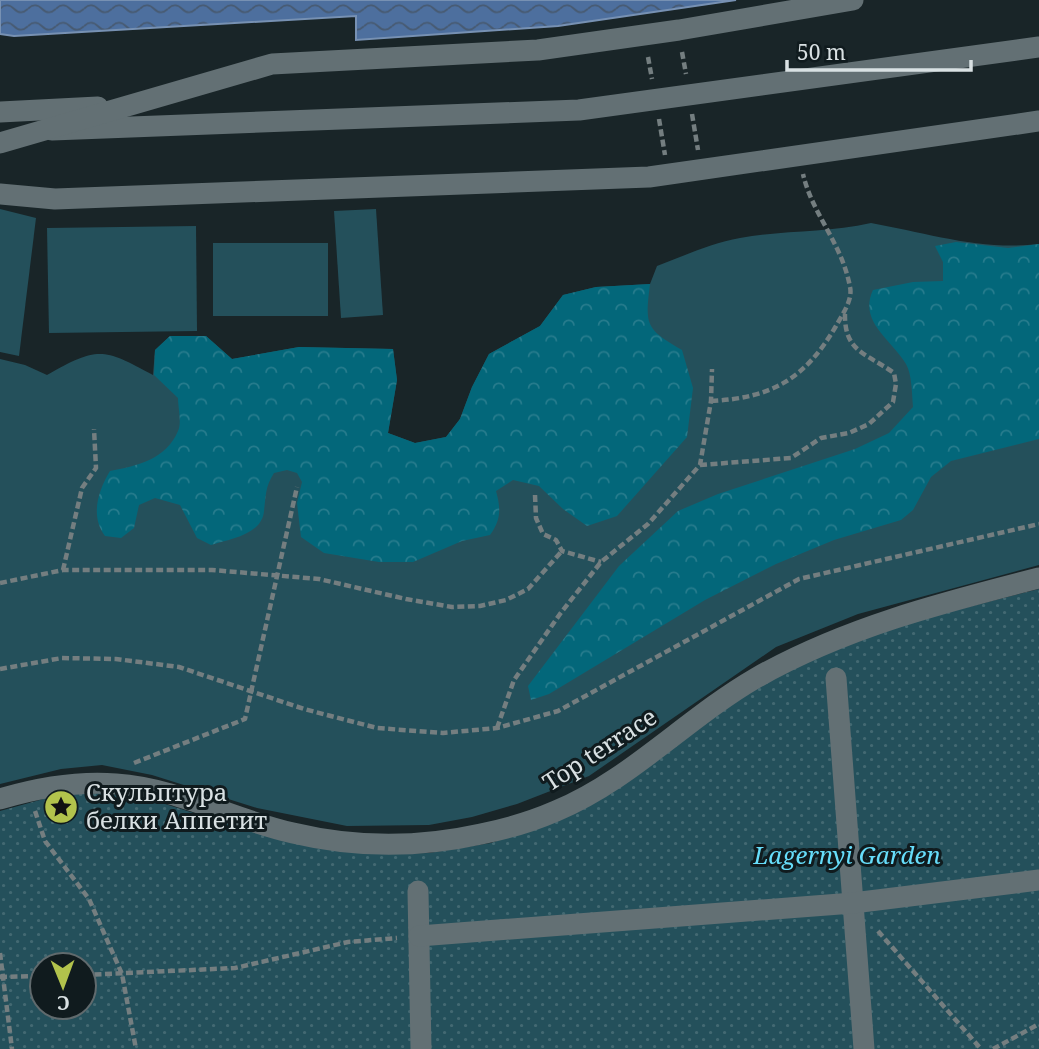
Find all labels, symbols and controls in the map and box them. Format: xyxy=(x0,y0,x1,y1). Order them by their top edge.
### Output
scale bar xyxy=(787,28,971,72)
text: 50 m xyxy=(797,38,846,66)
street label: Top terrace xyxy=(536,700,663,798)
place label: Скульптура белки Аппетит xyxy=(86,775,268,836)
place icon: Скульптура белки Аппетит xyxy=(42,788,80,826)
park label: Lagernyi Garden xyxy=(752,838,941,871)
north arrow xyxy=(28,951,98,1021)
text: С xyxy=(57,990,70,1016)

